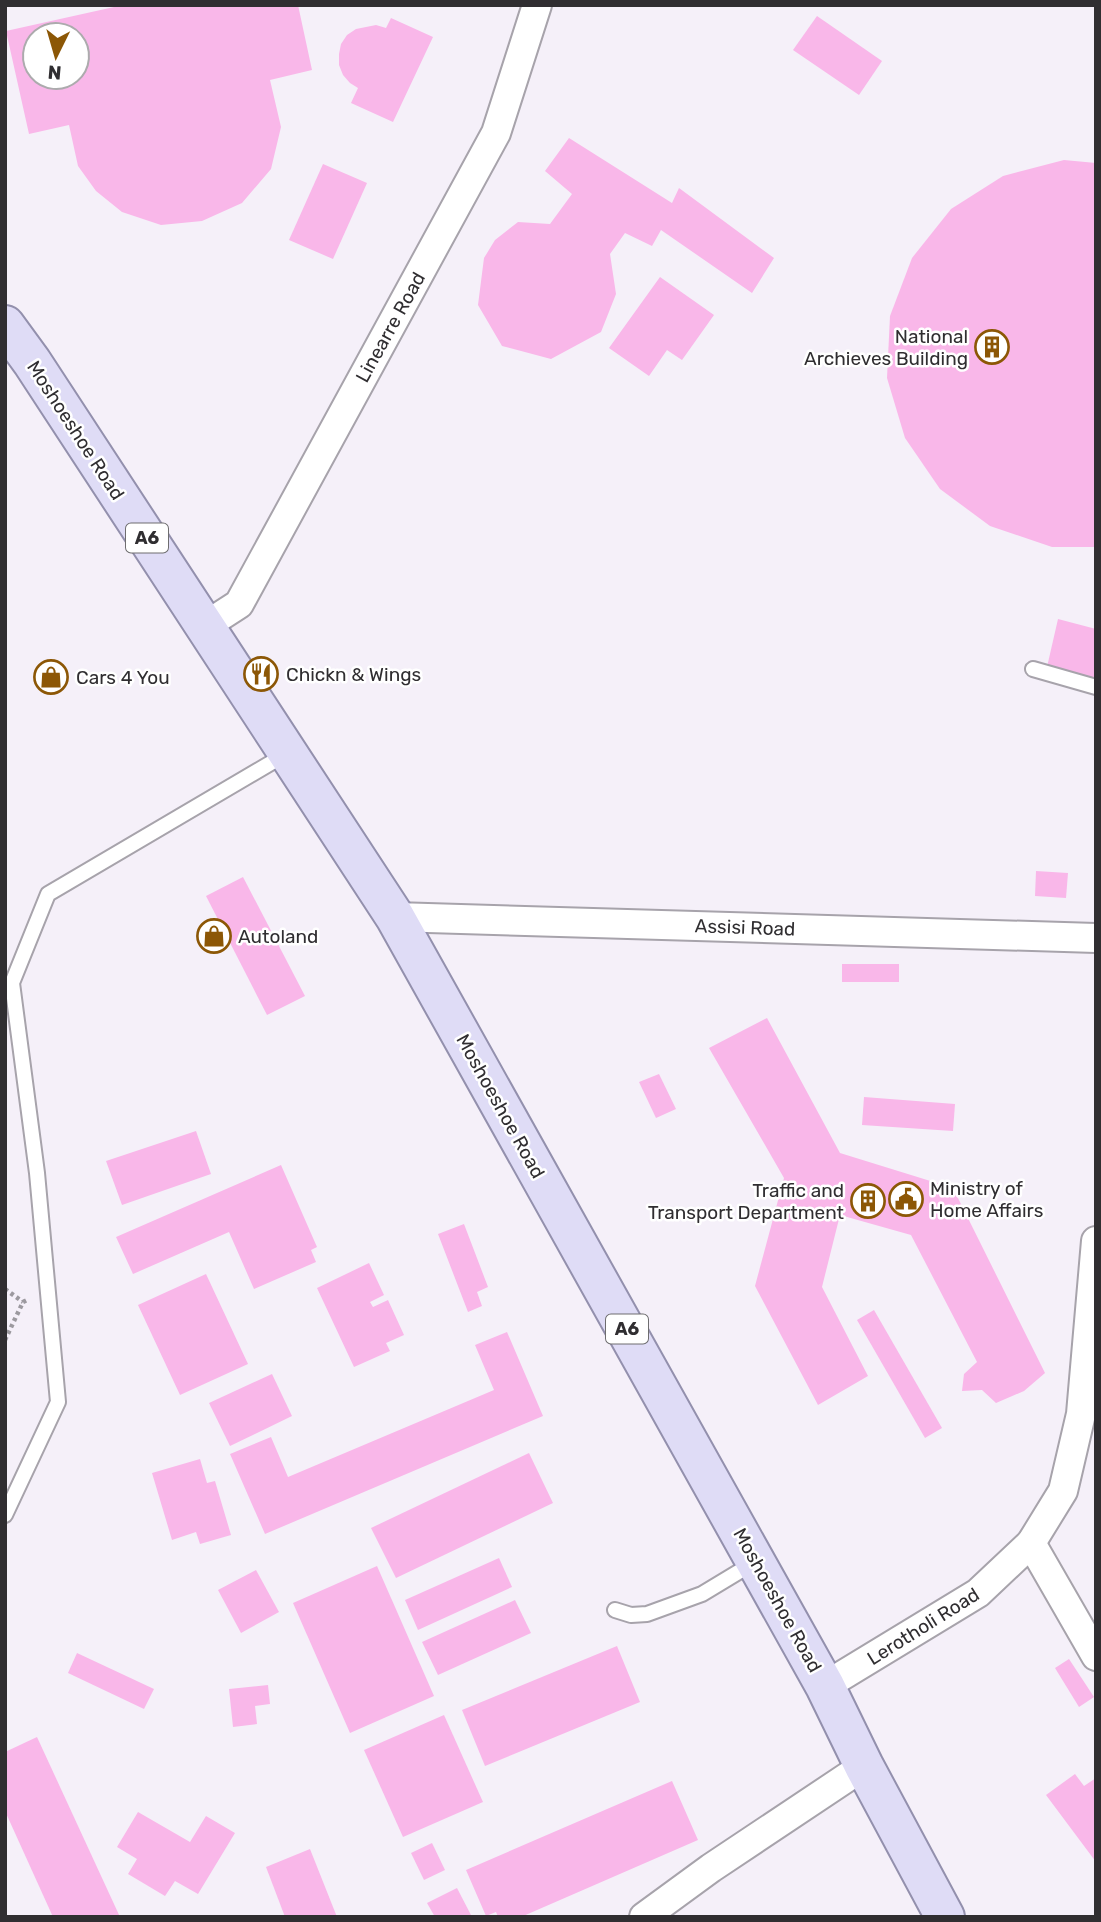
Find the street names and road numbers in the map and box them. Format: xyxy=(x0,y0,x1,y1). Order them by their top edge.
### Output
street label: Linearre Road xyxy=(351,268,430,386)
street label: Moshoeshoe Road xyxy=(22,356,129,504)
road number: A6 xyxy=(126,524,168,552)
street label: Assisi Road xyxy=(694,914,796,941)
street label: Moshoeshoe Road xyxy=(451,1030,550,1182)
road number: A6 xyxy=(606,1314,648,1344)
street label: Moshoeshoe Road xyxy=(728,1524,827,1676)
street label: Lerotholi Road xyxy=(863,1583,984,1670)

